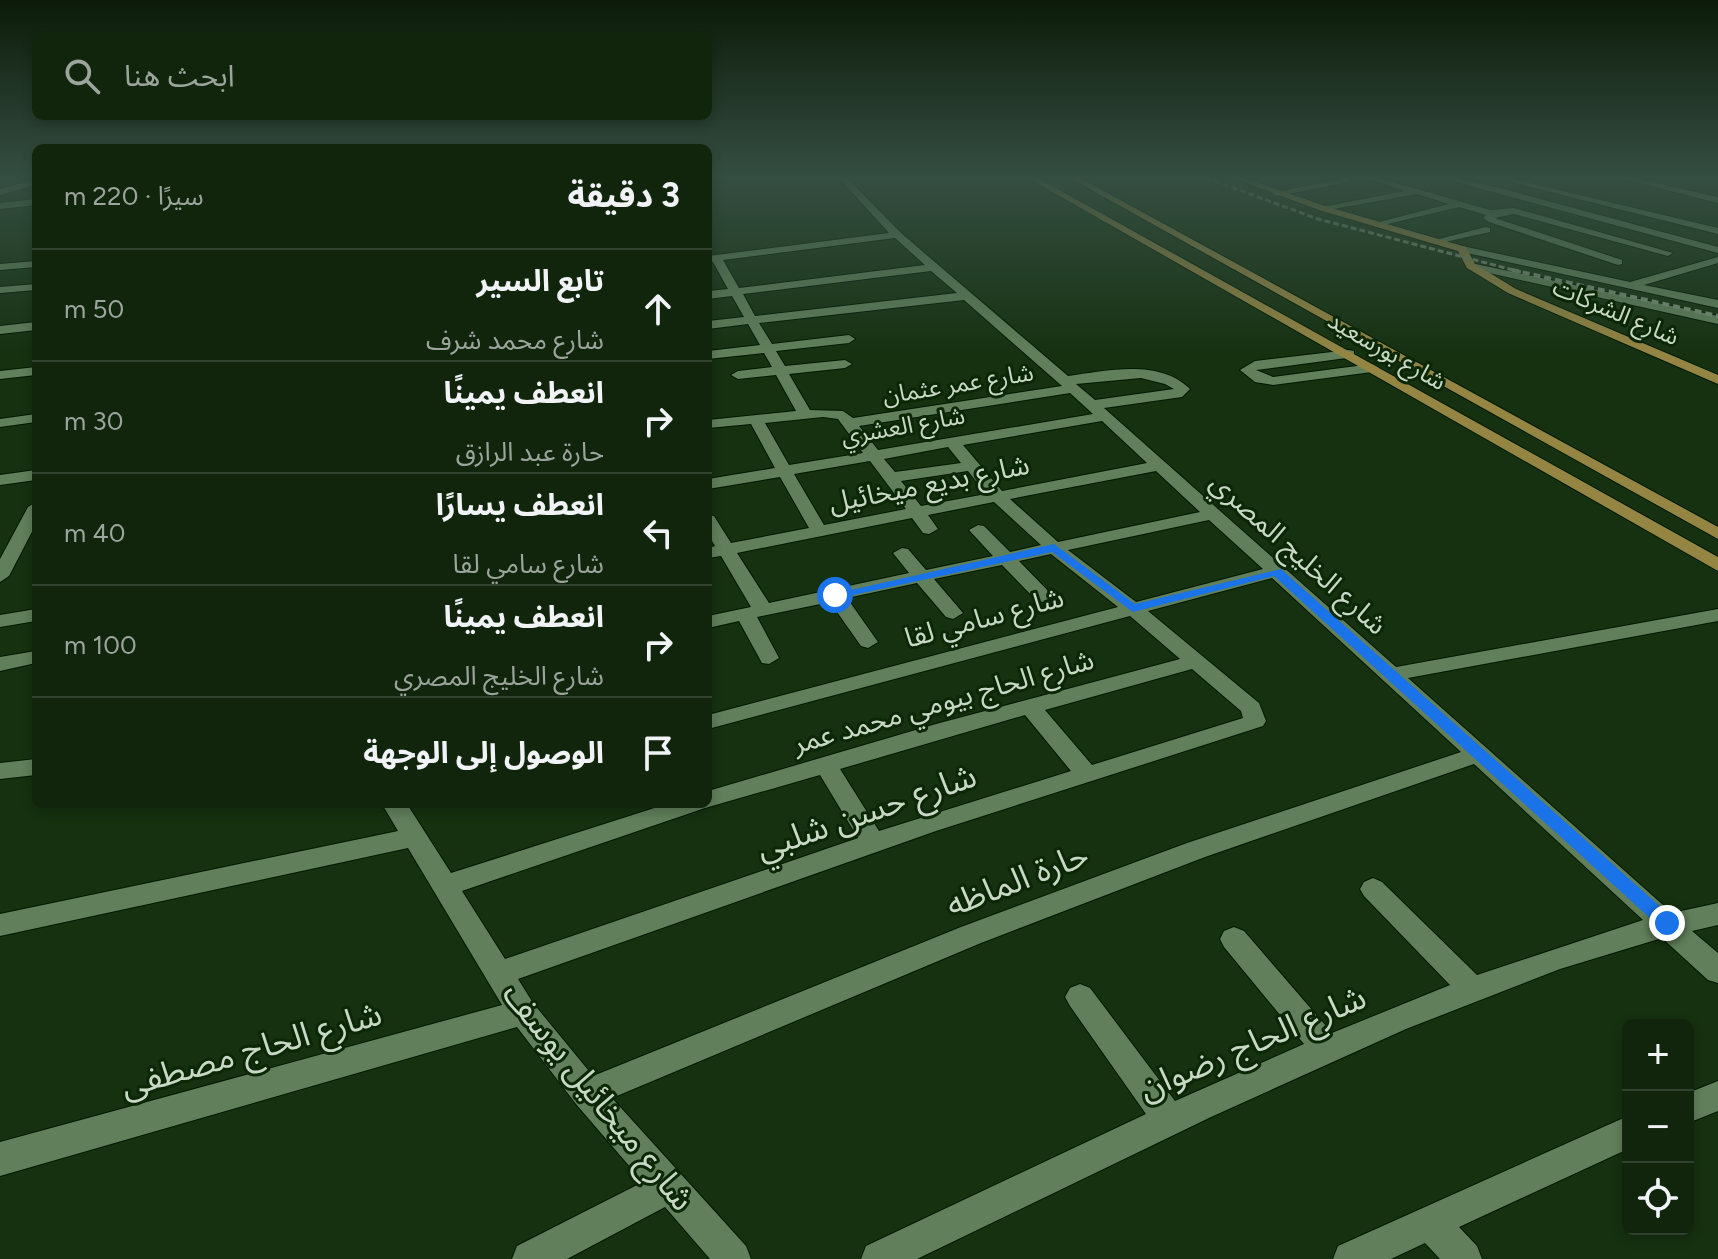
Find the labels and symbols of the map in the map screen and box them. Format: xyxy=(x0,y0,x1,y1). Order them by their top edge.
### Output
street label: شارع الشركات xyxy=(1548,272,1684,354)
street label: شارع بورسعيد xyxy=(1322,305,1451,399)
street label: شارع عمر عثمان xyxy=(880,357,1036,413)
street label: شارع العشري xyxy=(839,400,968,455)
street label: شارع بديع ميخائيل xyxy=(826,447,1033,523)
street label: شارع الخليج المصري xyxy=(1201,465,1394,645)
route start xyxy=(817,577,853,613)
street label: شارع سامي لقا xyxy=(901,579,1068,659)
street label: شارع الحاج بيومي محمد عمر xyxy=(788,642,1099,765)
street label: شارع حسن شلبي xyxy=(751,755,983,873)
street label: حارة الماظه xyxy=(940,834,1094,925)
route end xyxy=(1649,905,1685,941)
street label: شارع ميخائيل يوسف xyxy=(491,974,703,1221)
street label: شارع الحاج رضوان xyxy=(1132,976,1374,1112)
street label: شارع الحاج مصطفى xyxy=(116,993,387,1110)

